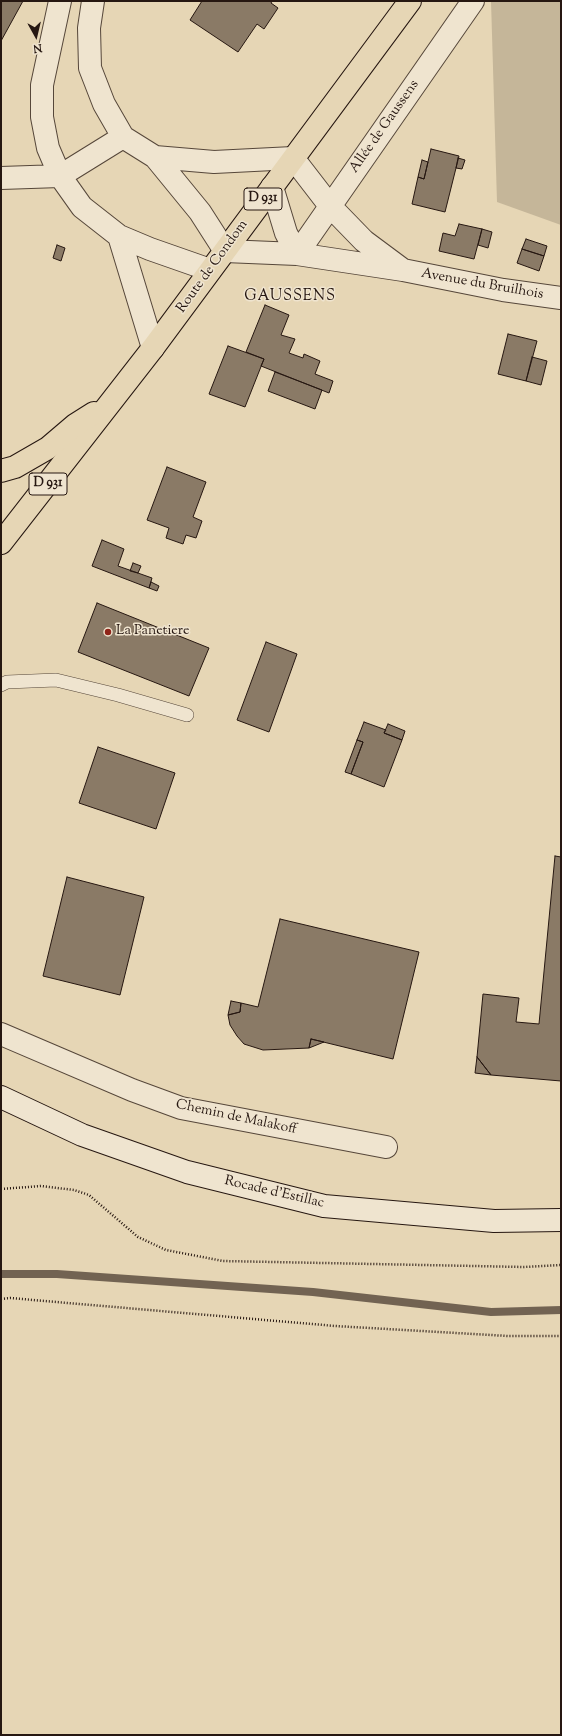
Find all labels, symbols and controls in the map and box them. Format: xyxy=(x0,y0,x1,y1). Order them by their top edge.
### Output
north arrow xyxy=(16,16,56,56)
text: N xyxy=(32,39,43,56)
street label: Allée de Gaussens xyxy=(347,77,423,177)
road number: D 931 xyxy=(244,188,282,210)
street label: Route de Condom xyxy=(174,217,252,317)
street label: Avenue du Bruilhois xyxy=(420,266,544,304)
district label: GAUSSENS xyxy=(244,288,336,306)
road number: D 931 xyxy=(29,473,67,495)
place label: La Panetiere xyxy=(116,624,190,640)
marker: La Panetiere xyxy=(103,627,113,637)
street label: Chemin de Malakoff xyxy=(174,1097,298,1139)
street label: Rocade d'Estillac xyxy=(223,1173,325,1213)

